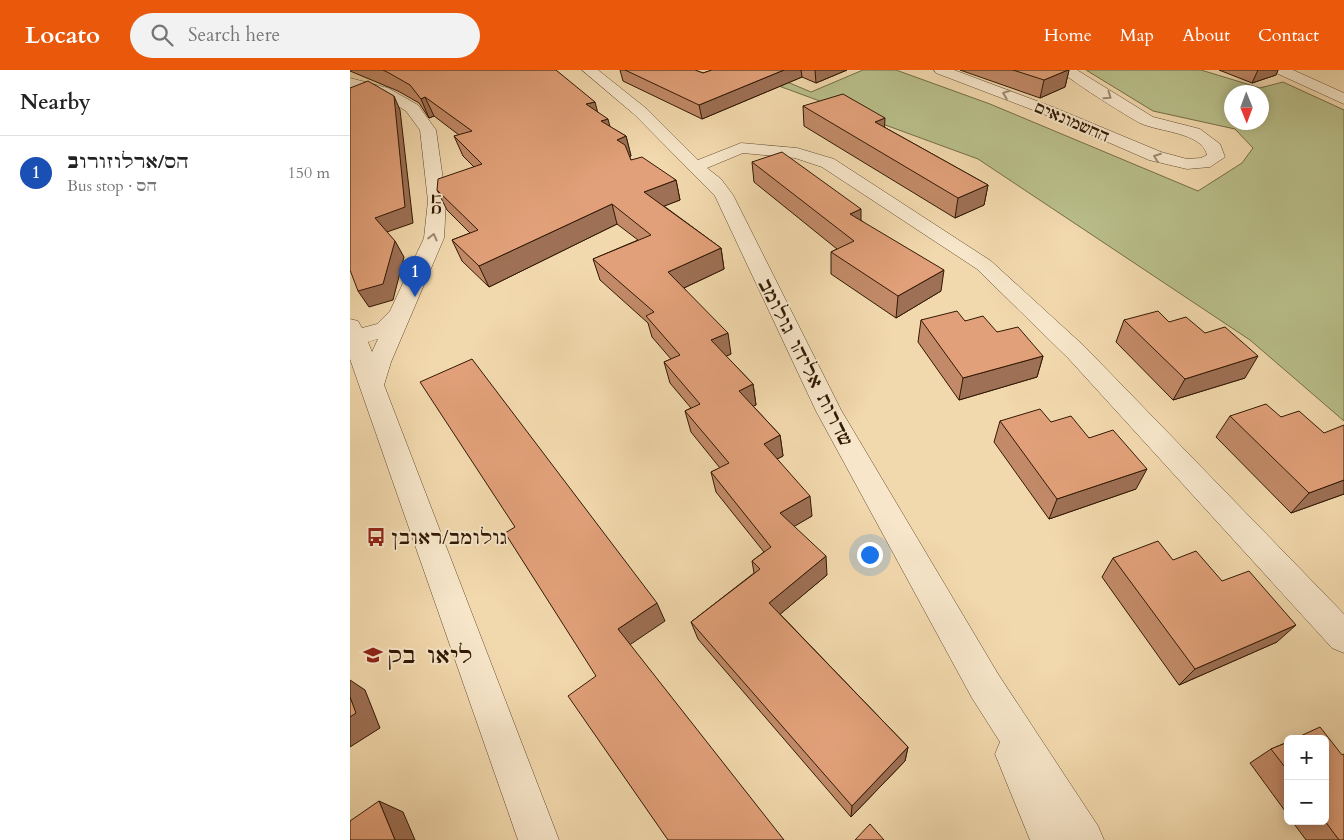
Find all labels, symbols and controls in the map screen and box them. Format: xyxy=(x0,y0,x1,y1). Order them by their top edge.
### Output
search box xyxy=(130,13,480,58)
text: Locato xyxy=(25,19,100,52)
icon: search xyxy=(148,21,176,49)
text: Search here xyxy=(188,22,280,48)
text: Home xyxy=(1044,23,1092,48)
text: Map xyxy=(1120,23,1154,48)
text: About xyxy=(1182,23,1230,48)
text: Contact xyxy=(1258,23,1319,48)
north arrow xyxy=(1224,85,1269,130)
text: Nearby xyxy=(20,88,91,117)
one-way arrow xyxy=(1003,90,1011,100)
one-way arrow xyxy=(1103,90,1112,99)
street label: החשמונאים xyxy=(1031,96,1113,148)
text: הס/ארלוזורוב xyxy=(67,149,189,175)
one-way arrow xyxy=(1153,152,1161,162)
text: 1 xyxy=(32,162,40,184)
text: 150 m xyxy=(288,162,330,184)
text: Bus stop · הס xyxy=(67,175,157,197)
street label: הס xyxy=(425,194,447,214)
one-way arrow xyxy=(427,233,438,242)
pin: 1 xyxy=(399,256,431,297)
street label: שדרות אליהו גולומב xyxy=(752,274,859,451)
place label: גולומב/ראובן xyxy=(391,525,507,551)
bus stop icon: גולומב/ראובן xyxy=(365,526,387,548)
your location xyxy=(857,542,883,568)
place label: ליאו בק xyxy=(388,641,472,671)
school or university icon: ליאו בק xyxy=(362,644,384,666)
map controls xyxy=(1284,735,1329,825)
button: + xyxy=(1284,735,1329,780)
button: − xyxy=(1284,780,1329,825)

